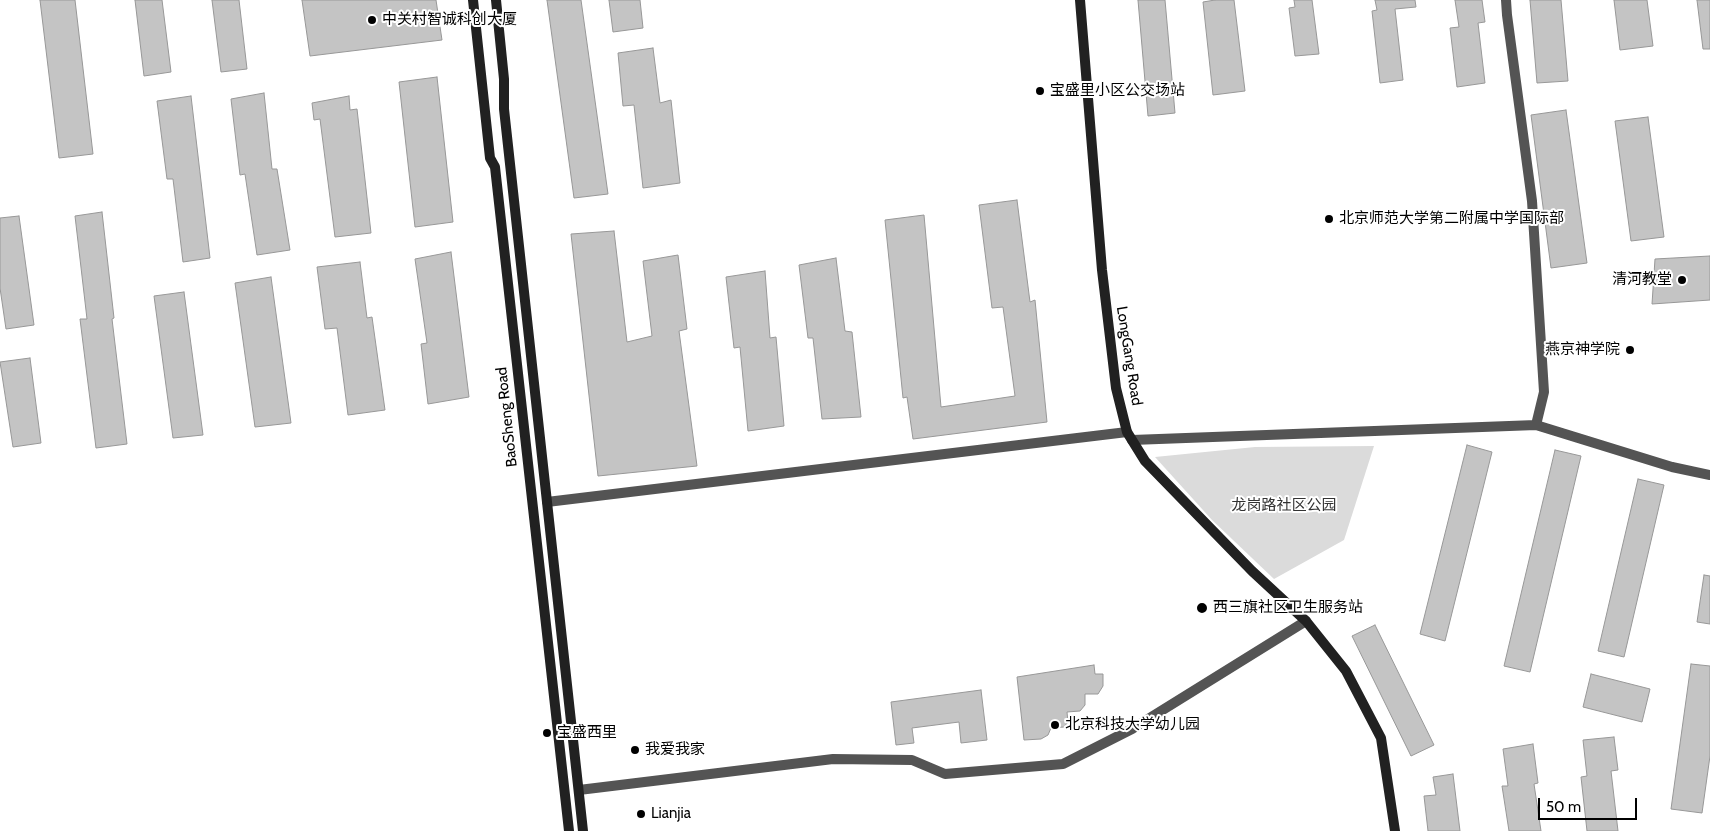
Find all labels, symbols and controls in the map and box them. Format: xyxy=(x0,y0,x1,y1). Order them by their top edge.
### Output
place label: 中关村智诚科创大厦 xyxy=(382,11,517,29)
marker: 中关村智诚科创大厦 xyxy=(366,14,378,26)
place label: 宝盛里小区公交场站 xyxy=(1050,82,1185,100)
marker: 宝盛里小区公交场站 xyxy=(1034,85,1046,97)
place label: 北京师范大学第二附属中学国际部 xyxy=(1339,210,1564,228)
marker: 北京师范大学第二附属中学国际部 xyxy=(1323,213,1335,225)
place label: 清河教堂 xyxy=(1612,271,1672,289)
marker: 清河教堂 xyxy=(1676,274,1688,286)
street label: LongGang Road xyxy=(1112,305,1146,407)
place label: 燕京神学院 xyxy=(1545,341,1620,359)
marker: 燕京神学院 xyxy=(1624,344,1636,356)
street label: BaoSheng Road xyxy=(493,366,521,468)
park label: 龙岗路社区公园 xyxy=(1232,497,1336,515)
place label: 西三旗社区卫生服务站 xyxy=(1213,599,1363,617)
marker: 西三旗社区卫生服务站 xyxy=(1195,601,1209,615)
place label: 北京科技大学幼儿园 xyxy=(1065,716,1200,734)
marker: 北京科技大学幼儿园 xyxy=(1049,719,1061,731)
place label: 宝盛西里 xyxy=(557,724,617,742)
marker: 宝盛西里 xyxy=(541,727,553,739)
place label: 我爱我家 xyxy=(645,741,705,759)
marker: 我爱我家 xyxy=(629,744,641,756)
scale bar xyxy=(1540,788,1639,820)
text: 50 m xyxy=(1546,798,1581,816)
place label: Lianjia xyxy=(651,805,691,823)
marker: Lianjia xyxy=(635,808,647,820)

